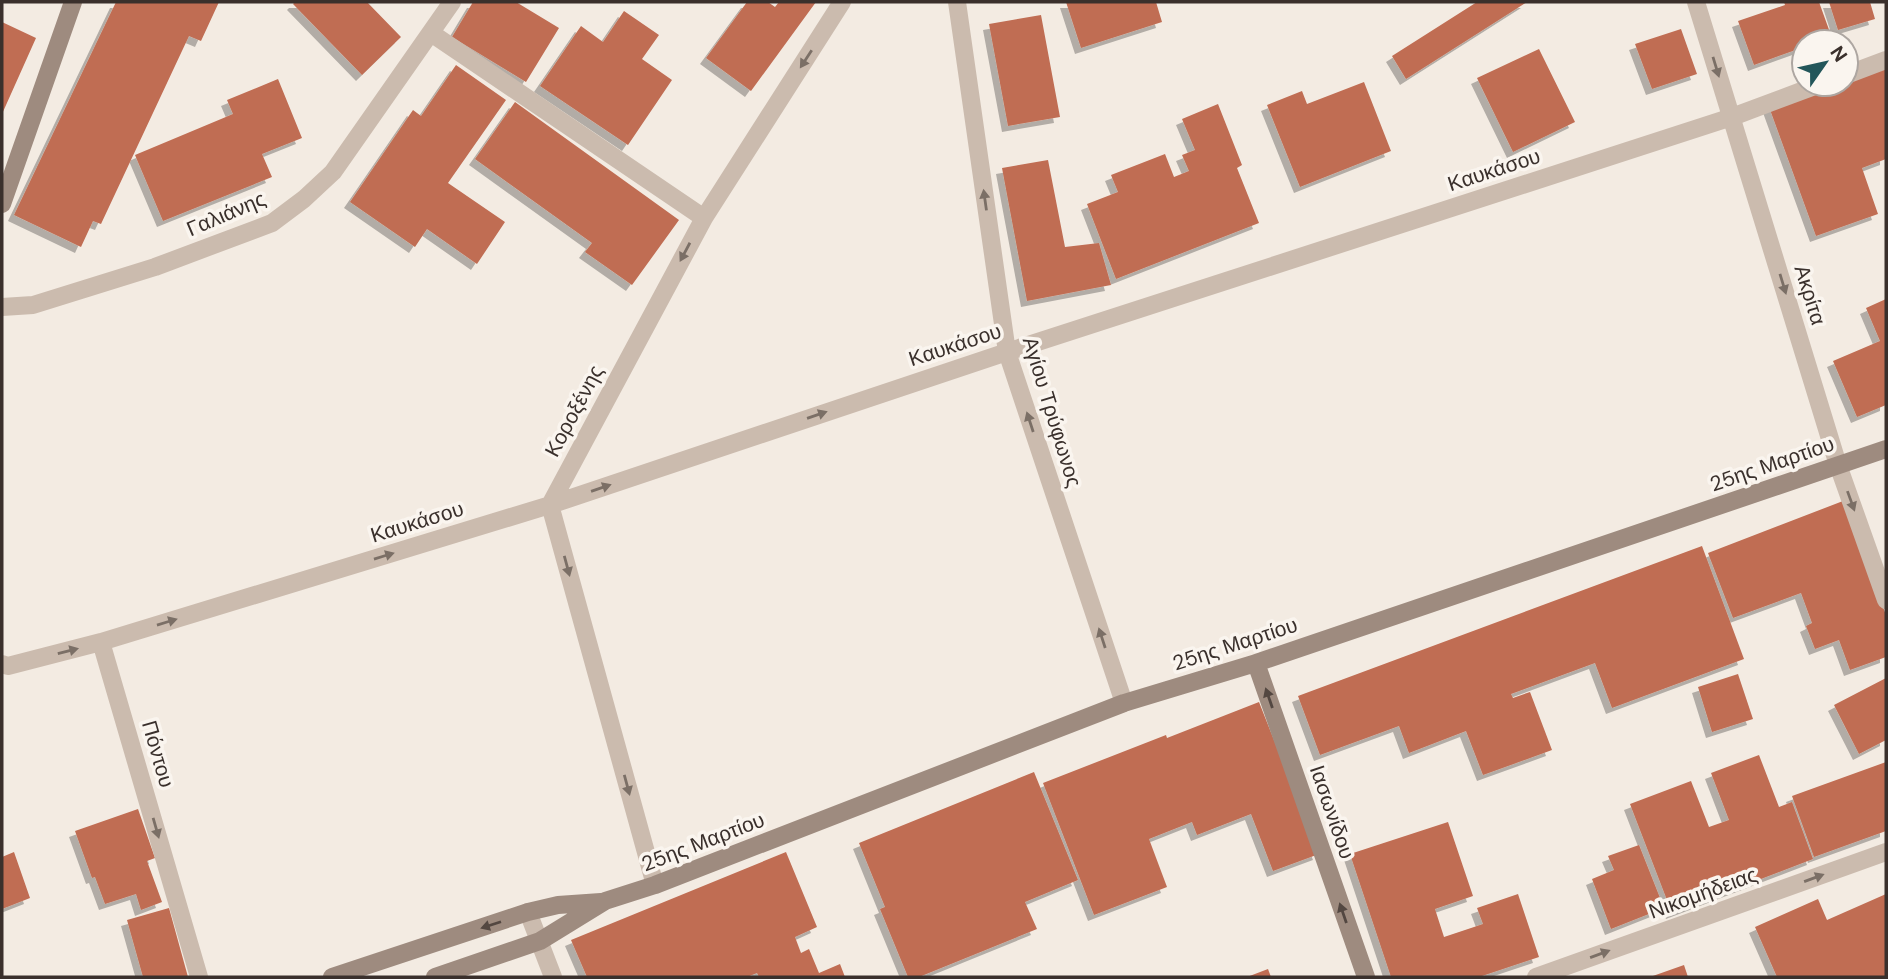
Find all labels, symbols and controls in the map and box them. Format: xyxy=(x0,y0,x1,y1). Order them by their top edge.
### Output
north arrow xyxy=(1790,28,1860,98)
text: N xyxy=(1824,41,1853,67)
one-way arrow xyxy=(799,49,812,69)
one-way arrow xyxy=(1712,57,1722,78)
street label: Καυκάσου xyxy=(1444,142,1544,198)
street label: Γαλιάνης xyxy=(182,185,270,243)
one-way arrow xyxy=(980,189,991,211)
one-way arrow xyxy=(679,242,691,262)
street label: Ακρίτα xyxy=(1788,262,1832,328)
one-way arrow xyxy=(1778,274,1789,295)
street label: Καυκάσου xyxy=(905,317,1005,373)
street label: Αγίου Τρύφωνος xyxy=(1016,333,1088,491)
street label: Κοροξένης xyxy=(538,360,610,462)
one-way arrow xyxy=(806,409,827,420)
one-way arrow xyxy=(1024,412,1035,433)
street label: 25ης Μαρτίου xyxy=(1706,430,1838,498)
one-way arrow xyxy=(591,482,612,492)
one-way arrow xyxy=(1846,491,1857,512)
street label: Καυκάσου xyxy=(367,495,467,549)
one-way arrow xyxy=(374,550,395,560)
one-way arrow xyxy=(562,556,572,577)
street label: 25ης Μαρτίου xyxy=(1169,611,1301,677)
one-way arrow xyxy=(156,617,177,627)
one-way arrow xyxy=(1096,627,1107,648)
one-way arrow xyxy=(57,645,79,656)
one-way arrow xyxy=(1263,687,1274,708)
street label: Πόντου xyxy=(135,717,181,791)
street label: Ιασωνίδου xyxy=(1303,761,1361,863)
one-way arrow xyxy=(623,775,633,796)
street label: 25ης Μαρτίου xyxy=(637,806,769,878)
one-way arrow xyxy=(151,817,161,838)
street label: Νικομήδειας xyxy=(1645,860,1761,926)
one-way arrow xyxy=(1804,872,1825,883)
one-way arrow xyxy=(1337,902,1348,923)
one-way arrow xyxy=(480,920,501,931)
one-way arrow xyxy=(1589,948,1610,959)

